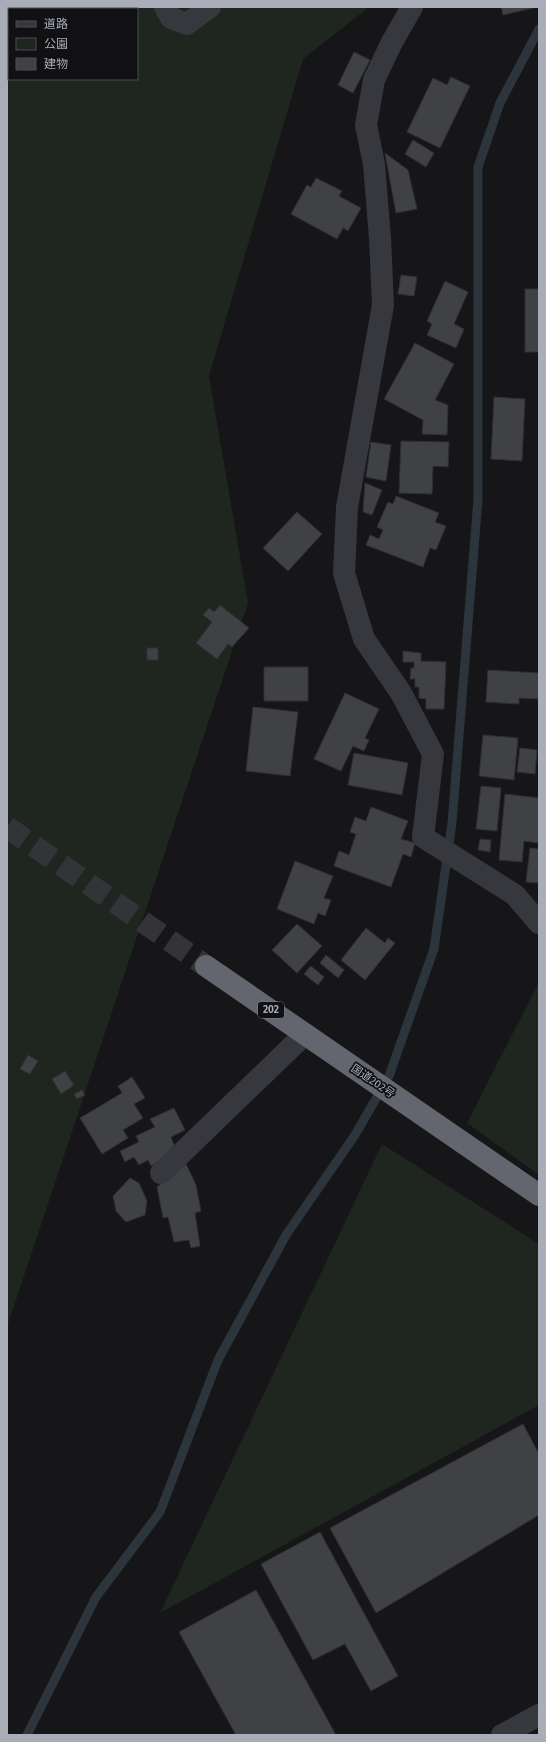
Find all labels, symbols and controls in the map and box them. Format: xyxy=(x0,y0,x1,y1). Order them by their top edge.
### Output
legend xyxy=(8,8,138,80)
text: 道路 xyxy=(44,17,68,31)
text: 公園 xyxy=(44,37,68,51)
text: 建物 xyxy=(44,57,68,71)
road number: 202 xyxy=(258,1002,284,1018)
street label: 国道202号 xyxy=(349,1062,397,1100)

